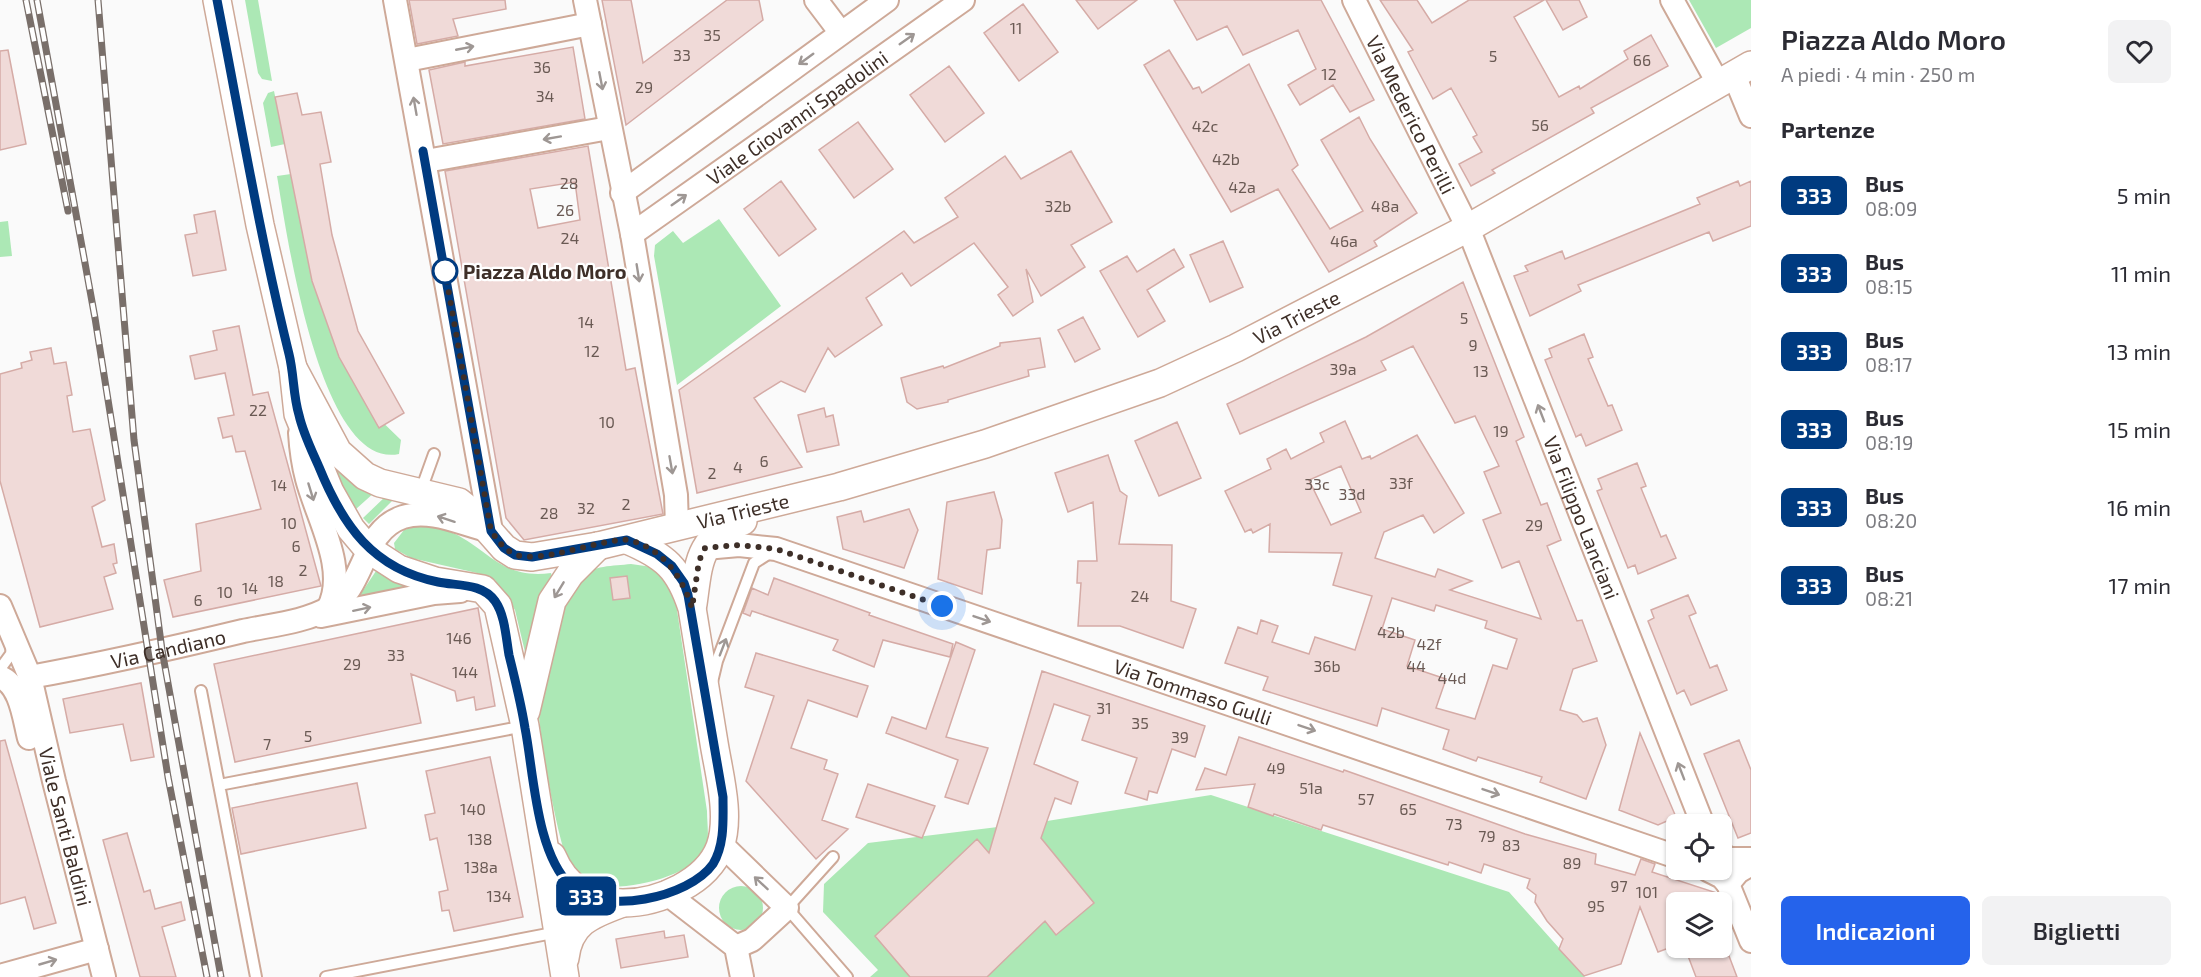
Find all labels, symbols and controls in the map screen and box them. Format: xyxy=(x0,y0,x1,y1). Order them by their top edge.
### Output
house number: 11 xyxy=(1010,18,1022,37)
button: heart xyxy=(2108,20,2171,83)
text: Piazza Aldo Moro xyxy=(1781,22,2006,56)
house number: 35 xyxy=(703,25,721,44)
street label: Via Mederico Perilli xyxy=(1362,31,1461,198)
one-way arrow xyxy=(899,33,915,45)
one-way arrow xyxy=(455,42,474,54)
house number: 33 xyxy=(673,45,691,64)
street label: Viale Giovanni Spadolini xyxy=(702,45,892,190)
house number: 5 xyxy=(1489,46,1497,65)
house number: 66 xyxy=(1633,50,1651,69)
one-way arrow xyxy=(798,53,814,65)
house number: 36 xyxy=(533,57,551,76)
text: A piedi · 4 min · 250 m xyxy=(1781,62,1975,86)
house number: 12 xyxy=(1321,64,1337,83)
one-way arrow xyxy=(596,71,607,91)
house number: 29 xyxy=(635,77,653,96)
house number: 34 xyxy=(536,86,555,105)
one-way arrow xyxy=(409,96,420,116)
house number: 56 xyxy=(1531,115,1549,134)
house number: 42c xyxy=(1192,116,1219,135)
text: Partenze xyxy=(1781,116,1875,142)
one-way arrow xyxy=(542,133,562,144)
house number: 42b xyxy=(1212,149,1240,168)
text: Bus xyxy=(1865,170,1904,196)
house number: 28 xyxy=(560,173,578,192)
house number: 42a xyxy=(1228,177,1256,196)
text: 5 min xyxy=(2117,182,2171,208)
text: 333 xyxy=(1796,183,1832,208)
one-way arrow xyxy=(671,194,687,206)
house number: 32b xyxy=(1044,196,1072,215)
house number: 48a xyxy=(1371,196,1399,215)
text: 08:09 xyxy=(1865,196,1917,220)
house number: 26 xyxy=(556,200,574,219)
house number: 24 xyxy=(561,228,580,247)
house number: 46a xyxy=(1330,231,1358,250)
text: Bus xyxy=(1865,248,1904,274)
marker: Piazza Aldo Moro xyxy=(432,258,458,284)
place label: Piazza Aldo Moro xyxy=(463,259,627,283)
text: 11 min xyxy=(2111,260,2171,286)
text: 333 xyxy=(1796,261,1832,286)
one-way arrow xyxy=(633,262,644,282)
text: 08:15 xyxy=(1865,274,1913,298)
street label: Via Trieste xyxy=(1249,285,1344,349)
house number: 5 xyxy=(1460,308,1468,327)
house number: 14 xyxy=(578,312,594,331)
text: Bus xyxy=(1865,326,1904,352)
house number: 9 xyxy=(1468,335,1478,354)
text: 13 min xyxy=(2108,338,2171,364)
text: 333 xyxy=(1796,339,1832,364)
house number: 12 xyxy=(584,341,600,360)
text: 08:17 xyxy=(1865,352,1912,376)
house number: 39a xyxy=(1330,359,1356,378)
house number: 13 xyxy=(1473,361,1489,380)
house number: 22 xyxy=(249,400,267,419)
one-way arrow xyxy=(1535,404,1546,423)
text: Bus xyxy=(1865,404,1904,430)
house number: 10 xyxy=(599,412,615,431)
text: 15 min xyxy=(2108,416,2171,442)
text: 333 xyxy=(1796,417,1832,442)
house number: 19 xyxy=(1493,421,1509,440)
text: 08:19 xyxy=(1865,430,1913,454)
street label: Via Filippo Lanciani xyxy=(1539,432,1625,603)
house number: 6 xyxy=(759,451,769,470)
one-way arrow xyxy=(665,455,676,474)
house number: 4 xyxy=(733,457,743,476)
house number: 2 xyxy=(708,463,717,482)
house number: 33f xyxy=(1389,473,1414,492)
house number: 33c xyxy=(1304,474,1330,493)
house number: 14 xyxy=(271,475,287,494)
one-way arrow xyxy=(306,482,317,501)
text: Bus xyxy=(1865,482,1904,508)
house number: 33d xyxy=(1339,484,1365,503)
street label: Via Trieste xyxy=(694,488,791,533)
house number: 2 xyxy=(622,494,631,513)
text: 16 min xyxy=(2107,494,2171,520)
text: 333 xyxy=(1796,495,1832,520)
house number: 32 xyxy=(577,498,595,517)
house number: 28 xyxy=(540,503,558,522)
text: 08:20 xyxy=(1865,508,1917,532)
house number: 10 xyxy=(281,513,297,532)
one-way arrow xyxy=(437,513,456,524)
house number: 29 xyxy=(1525,515,1543,534)
house number: 6 xyxy=(291,536,301,555)
house number: 2 xyxy=(299,560,308,579)
text: Bus xyxy=(1865,560,1904,586)
house number: 18 xyxy=(268,571,284,590)
text: 17 min xyxy=(2109,572,2171,598)
text: 333 xyxy=(1796,573,1832,598)
house number: 14 xyxy=(242,578,258,597)
one-way arrow xyxy=(552,581,564,598)
house number: 10 xyxy=(217,582,233,601)
house number: 24 xyxy=(1131,586,1150,605)
text: 08:21 xyxy=(1865,586,1913,610)
house number: 6 xyxy=(193,590,203,609)
your location xyxy=(927,591,957,621)
one-way arrow xyxy=(353,602,372,614)
one-way arrow xyxy=(972,615,991,626)
house number: 42b xyxy=(1377,622,1405,641)
street label: Via Candiano xyxy=(108,624,228,673)
house number: 146 xyxy=(446,628,472,647)
house number: 42f xyxy=(1417,634,1442,653)
one-way arrow xyxy=(718,638,729,657)
house number: 33 xyxy=(387,645,405,664)
street label: Via Tommaso Gulli xyxy=(1111,653,1275,730)
house number: 29 xyxy=(343,654,361,673)
house number: 36b xyxy=(1313,656,1341,675)
house number: 44 xyxy=(1406,656,1426,675)
house number: 144 xyxy=(452,662,478,681)
house number: 44d xyxy=(1438,668,1466,687)
house number: 31 xyxy=(1096,698,1112,717)
house number: 35 xyxy=(1131,713,1149,732)
one-way arrow xyxy=(1297,724,1316,735)
house number: 5 xyxy=(304,726,312,745)
house number: 39 xyxy=(1171,727,1189,746)
house number: 7 xyxy=(263,734,271,753)
street label: Viale Santi Baldini xyxy=(35,745,97,908)
house number: 49 xyxy=(1267,758,1286,777)
one-way arrow xyxy=(1675,762,1686,780)
house number: 51a xyxy=(1299,778,1323,797)
one-way arrow xyxy=(1481,787,1500,798)
house number: 57 xyxy=(1358,789,1374,808)
house number: 140 xyxy=(460,799,486,818)
house number: 65 xyxy=(1399,799,1417,818)
house number: 73 xyxy=(1445,814,1463,833)
map controls xyxy=(1666,814,1732,958)
button: locate xyxy=(1666,814,1732,880)
house number: 79 xyxy=(1478,826,1496,845)
house number: 138 xyxy=(468,829,492,848)
house number: 83 xyxy=(1502,835,1520,854)
house number: 89 xyxy=(1563,853,1581,872)
house number: 138a xyxy=(464,857,498,876)
line badge: 333 xyxy=(552,876,620,916)
one-way arrow xyxy=(754,876,769,891)
house number: 97 xyxy=(1610,876,1628,895)
house number: 101 xyxy=(1636,882,1658,901)
text: 333 xyxy=(568,884,604,909)
house number: 134 xyxy=(486,886,512,905)
button: layers xyxy=(1666,892,1732,958)
house number: 95 xyxy=(1587,896,1605,915)
button: Indicazioni xyxy=(1781,896,1970,965)
button: Biglietti xyxy=(1982,896,2171,965)
one-way arrow xyxy=(38,956,57,967)

